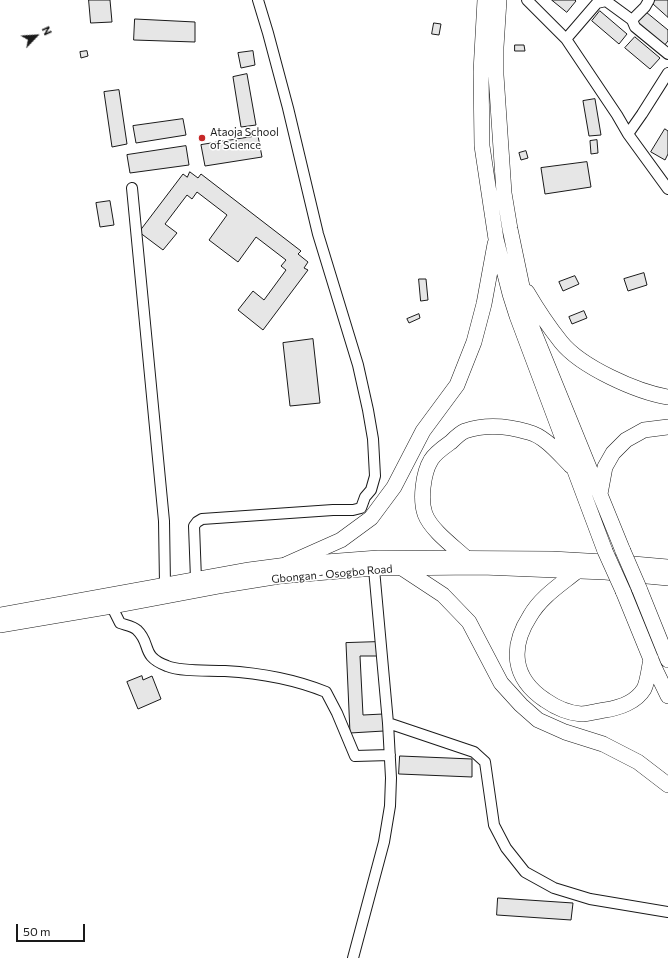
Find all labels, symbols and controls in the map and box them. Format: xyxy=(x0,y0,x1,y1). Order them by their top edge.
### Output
north arrow xyxy=(16,16,56,56)
text: N xyxy=(40,24,55,37)
place label: Ataoja School of Science xyxy=(210,125,279,151)
marker: Ataoja School of Science xyxy=(197,133,207,143)
street label: Gbongan - Osogbo Road xyxy=(271,562,393,586)
scale bar xyxy=(18,916,87,942)
text: 50 m xyxy=(23,924,51,938)

